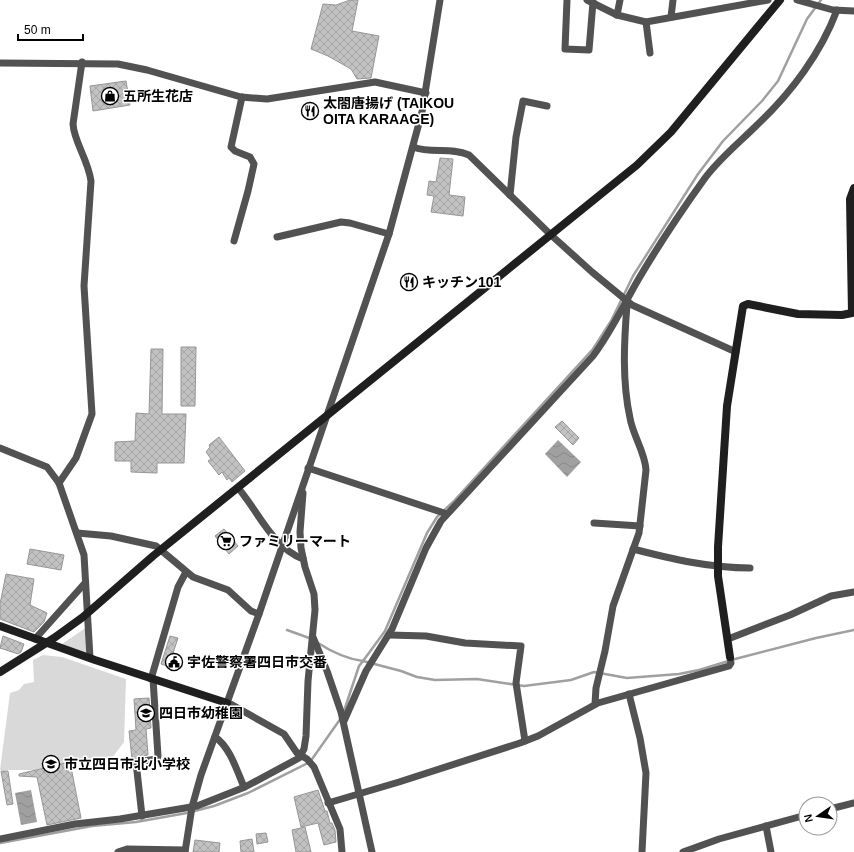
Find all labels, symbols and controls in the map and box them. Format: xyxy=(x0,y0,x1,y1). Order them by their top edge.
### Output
scale bar xyxy=(18,16,83,42)
text: 50 m xyxy=(24,23,51,37)
shop icon: 五所生花店 xyxy=(100,86,120,106)
place label: 五所生花店 xyxy=(123,88,193,104)
place label: 太閤唐揚げ (TAIKOU OITA KARAAGE) xyxy=(323,95,454,127)
restaurant icon: 太閤唐揚げ (TAIKOU OITA KARAAGE) xyxy=(300,101,320,121)
restaurant icon: キッチン101 xyxy=(399,272,419,292)
place label: キッチン101 xyxy=(422,274,502,290)
supermarket icon: ファミリーマート xyxy=(216,531,236,551)
place label: ファミリーマート xyxy=(239,533,351,549)
public building icon: 宇佐警察署四日市交番 xyxy=(164,652,184,672)
place label: 宇佐警察署四日市交番 xyxy=(187,654,327,670)
school or university icon: 四日市幼稚園 xyxy=(136,703,156,723)
place label: 四日市幼稚園 xyxy=(159,705,243,721)
school or university icon: 市立四日市北小学校 xyxy=(41,754,61,774)
place label: 市立四日市北小学校 xyxy=(64,756,190,772)
north arrow xyxy=(798,796,838,836)
text: N xyxy=(802,813,815,823)

